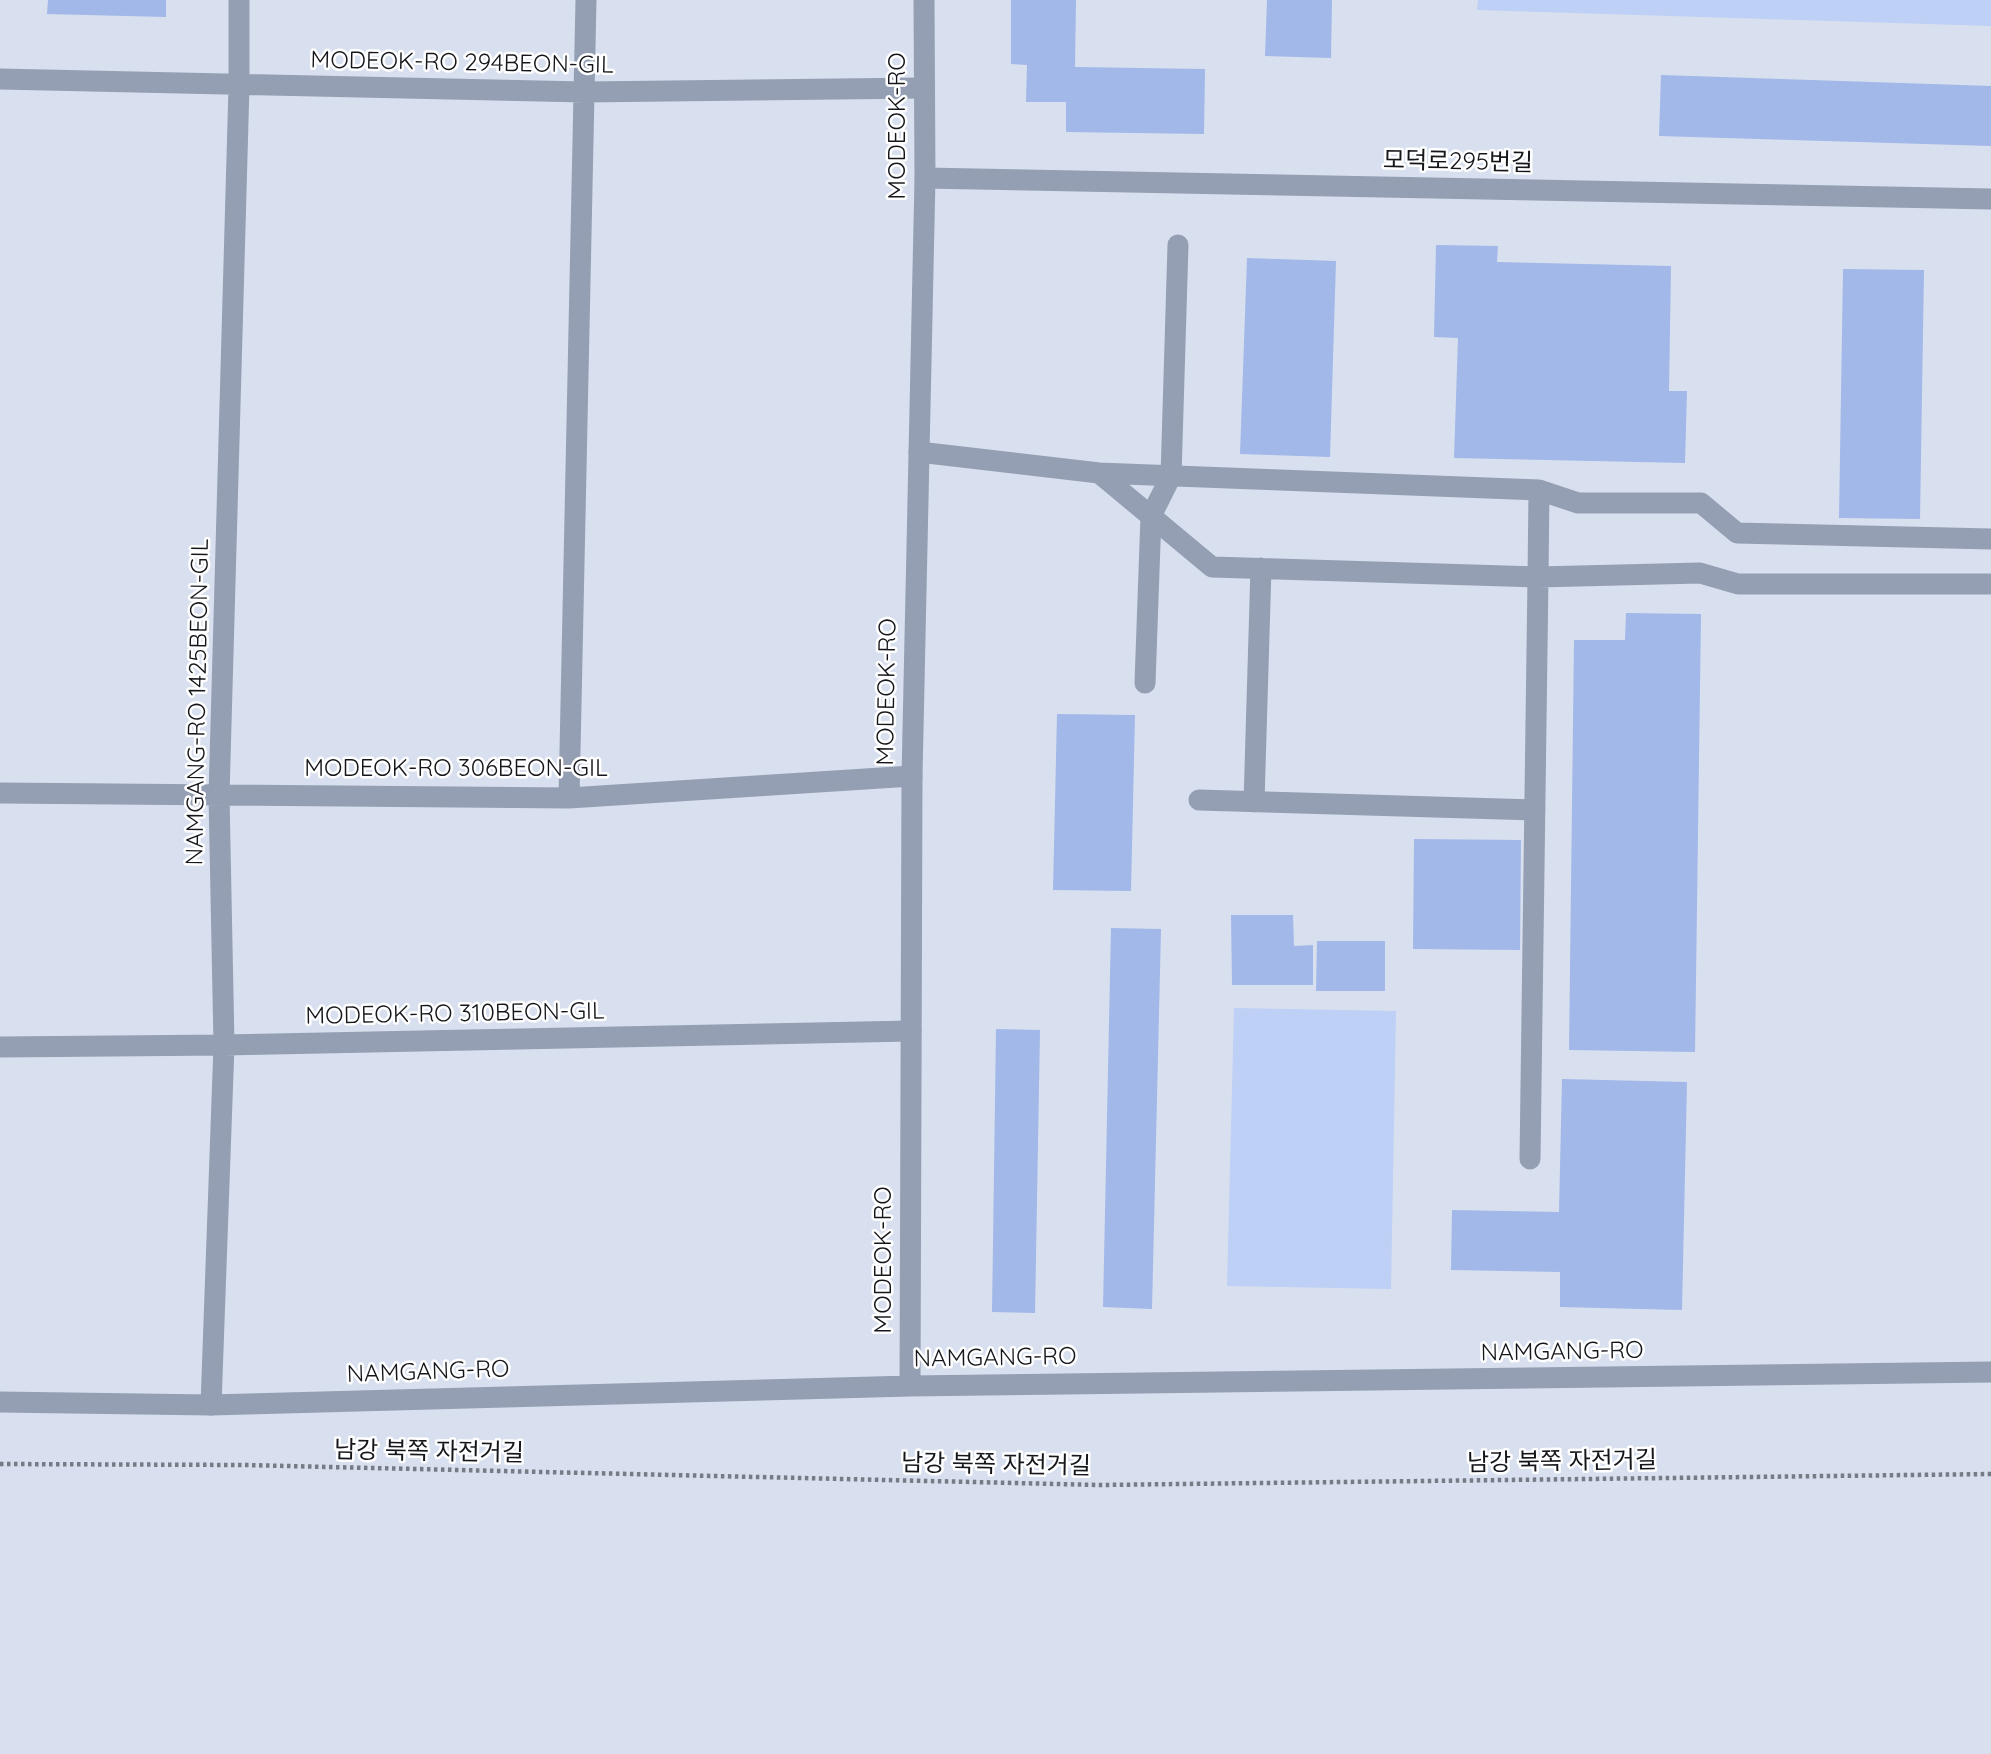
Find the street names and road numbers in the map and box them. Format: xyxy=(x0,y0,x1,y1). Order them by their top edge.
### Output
street label: MODEOK-RO 294BEON-GIL xyxy=(310,46,614,80)
street label: MODEOK-RO xyxy=(884,52,912,200)
street label: 모덕로295번길 xyxy=(1383,146,1533,178)
street label: NAMGANG-RO 1425BEON-GIL xyxy=(181,538,215,866)
street label: MODEOK-RO xyxy=(871,618,903,766)
street label: MODEOK-RO 306BEON-GIL xyxy=(304,755,608,783)
street label: MODEOK-RO 310BEON-GIL xyxy=(305,997,605,1031)
street label: MODEOK-RO xyxy=(870,1186,898,1334)
street label: NAMGANG-RO xyxy=(1480,1336,1644,1368)
street label: NAMGANG-RO xyxy=(913,1342,1077,1374)
street label: NAMGANG-RO xyxy=(346,1355,510,1389)
street label: 남강 북쪽 자전거길 xyxy=(334,1436,524,1468)
street label: 남강 북쪽 자전거길 xyxy=(1467,1446,1657,1478)
street label: 남강 북쪽 자전거길 xyxy=(901,1449,1091,1481)

